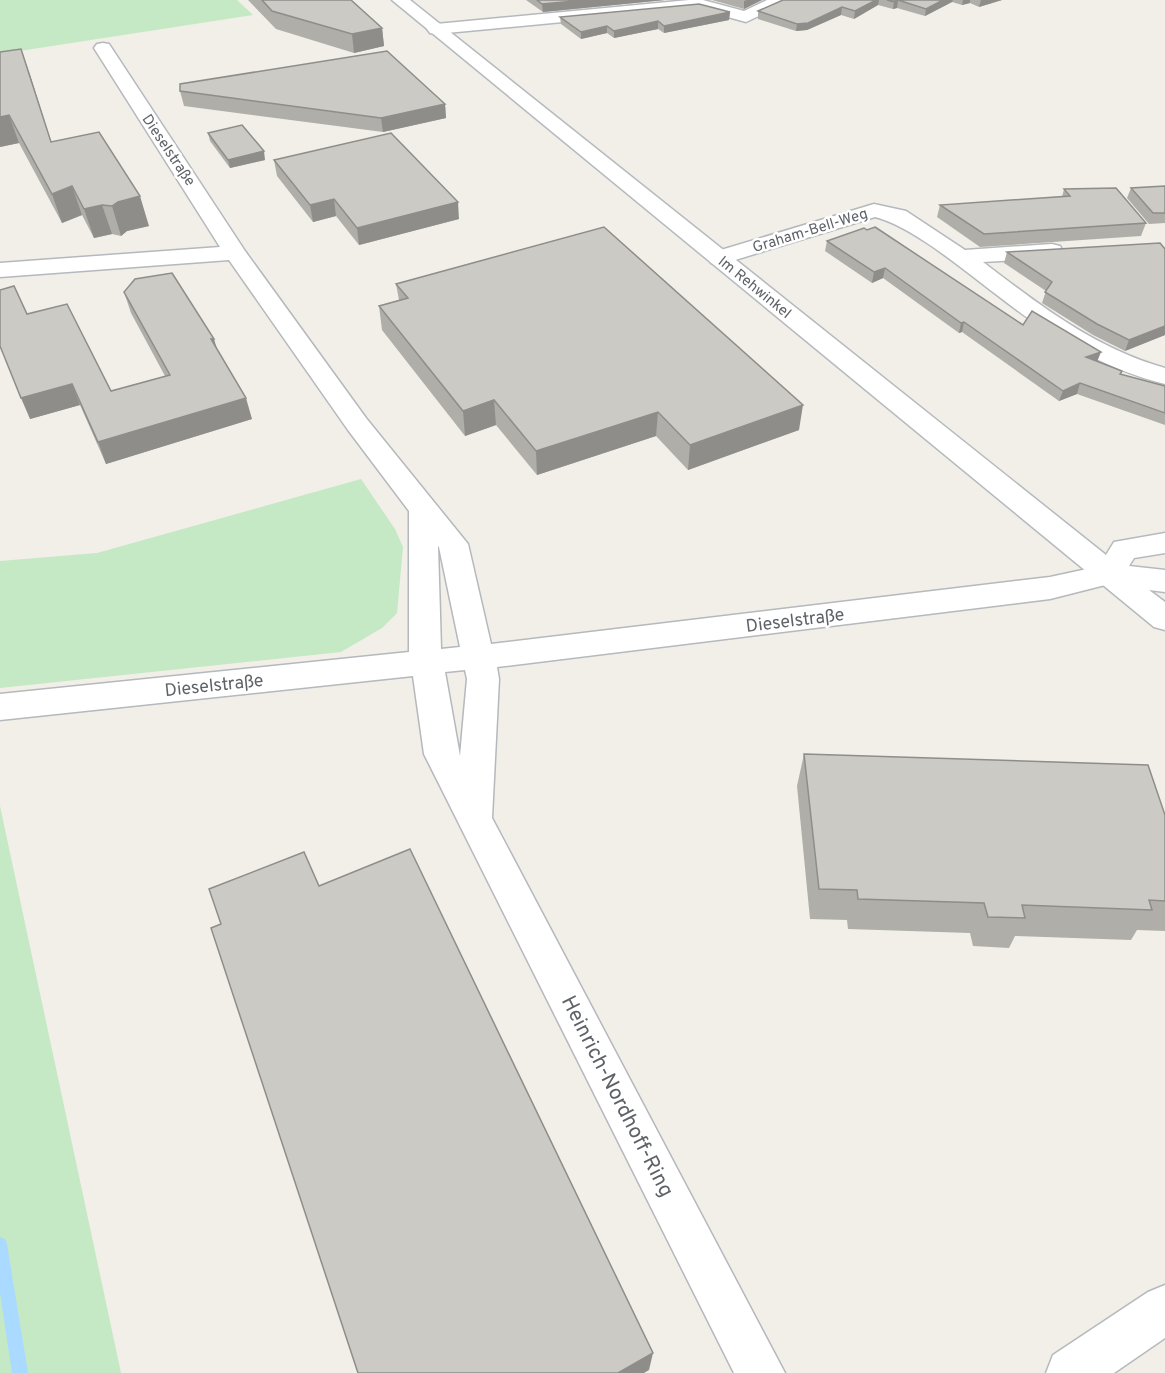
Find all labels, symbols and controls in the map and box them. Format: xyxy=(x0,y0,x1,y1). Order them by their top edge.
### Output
street label: Dieselstraße xyxy=(137,111,199,190)
street label: Graham-Bell-Weg xyxy=(750,205,870,258)
street label: Im Rehwinkel xyxy=(714,253,795,324)
street label: Dieselstraße xyxy=(745,604,846,639)
street label: Dieselstraße xyxy=(164,670,265,703)
street label: Heinrich-Nordhoff-Ring xyxy=(554,991,679,1202)

